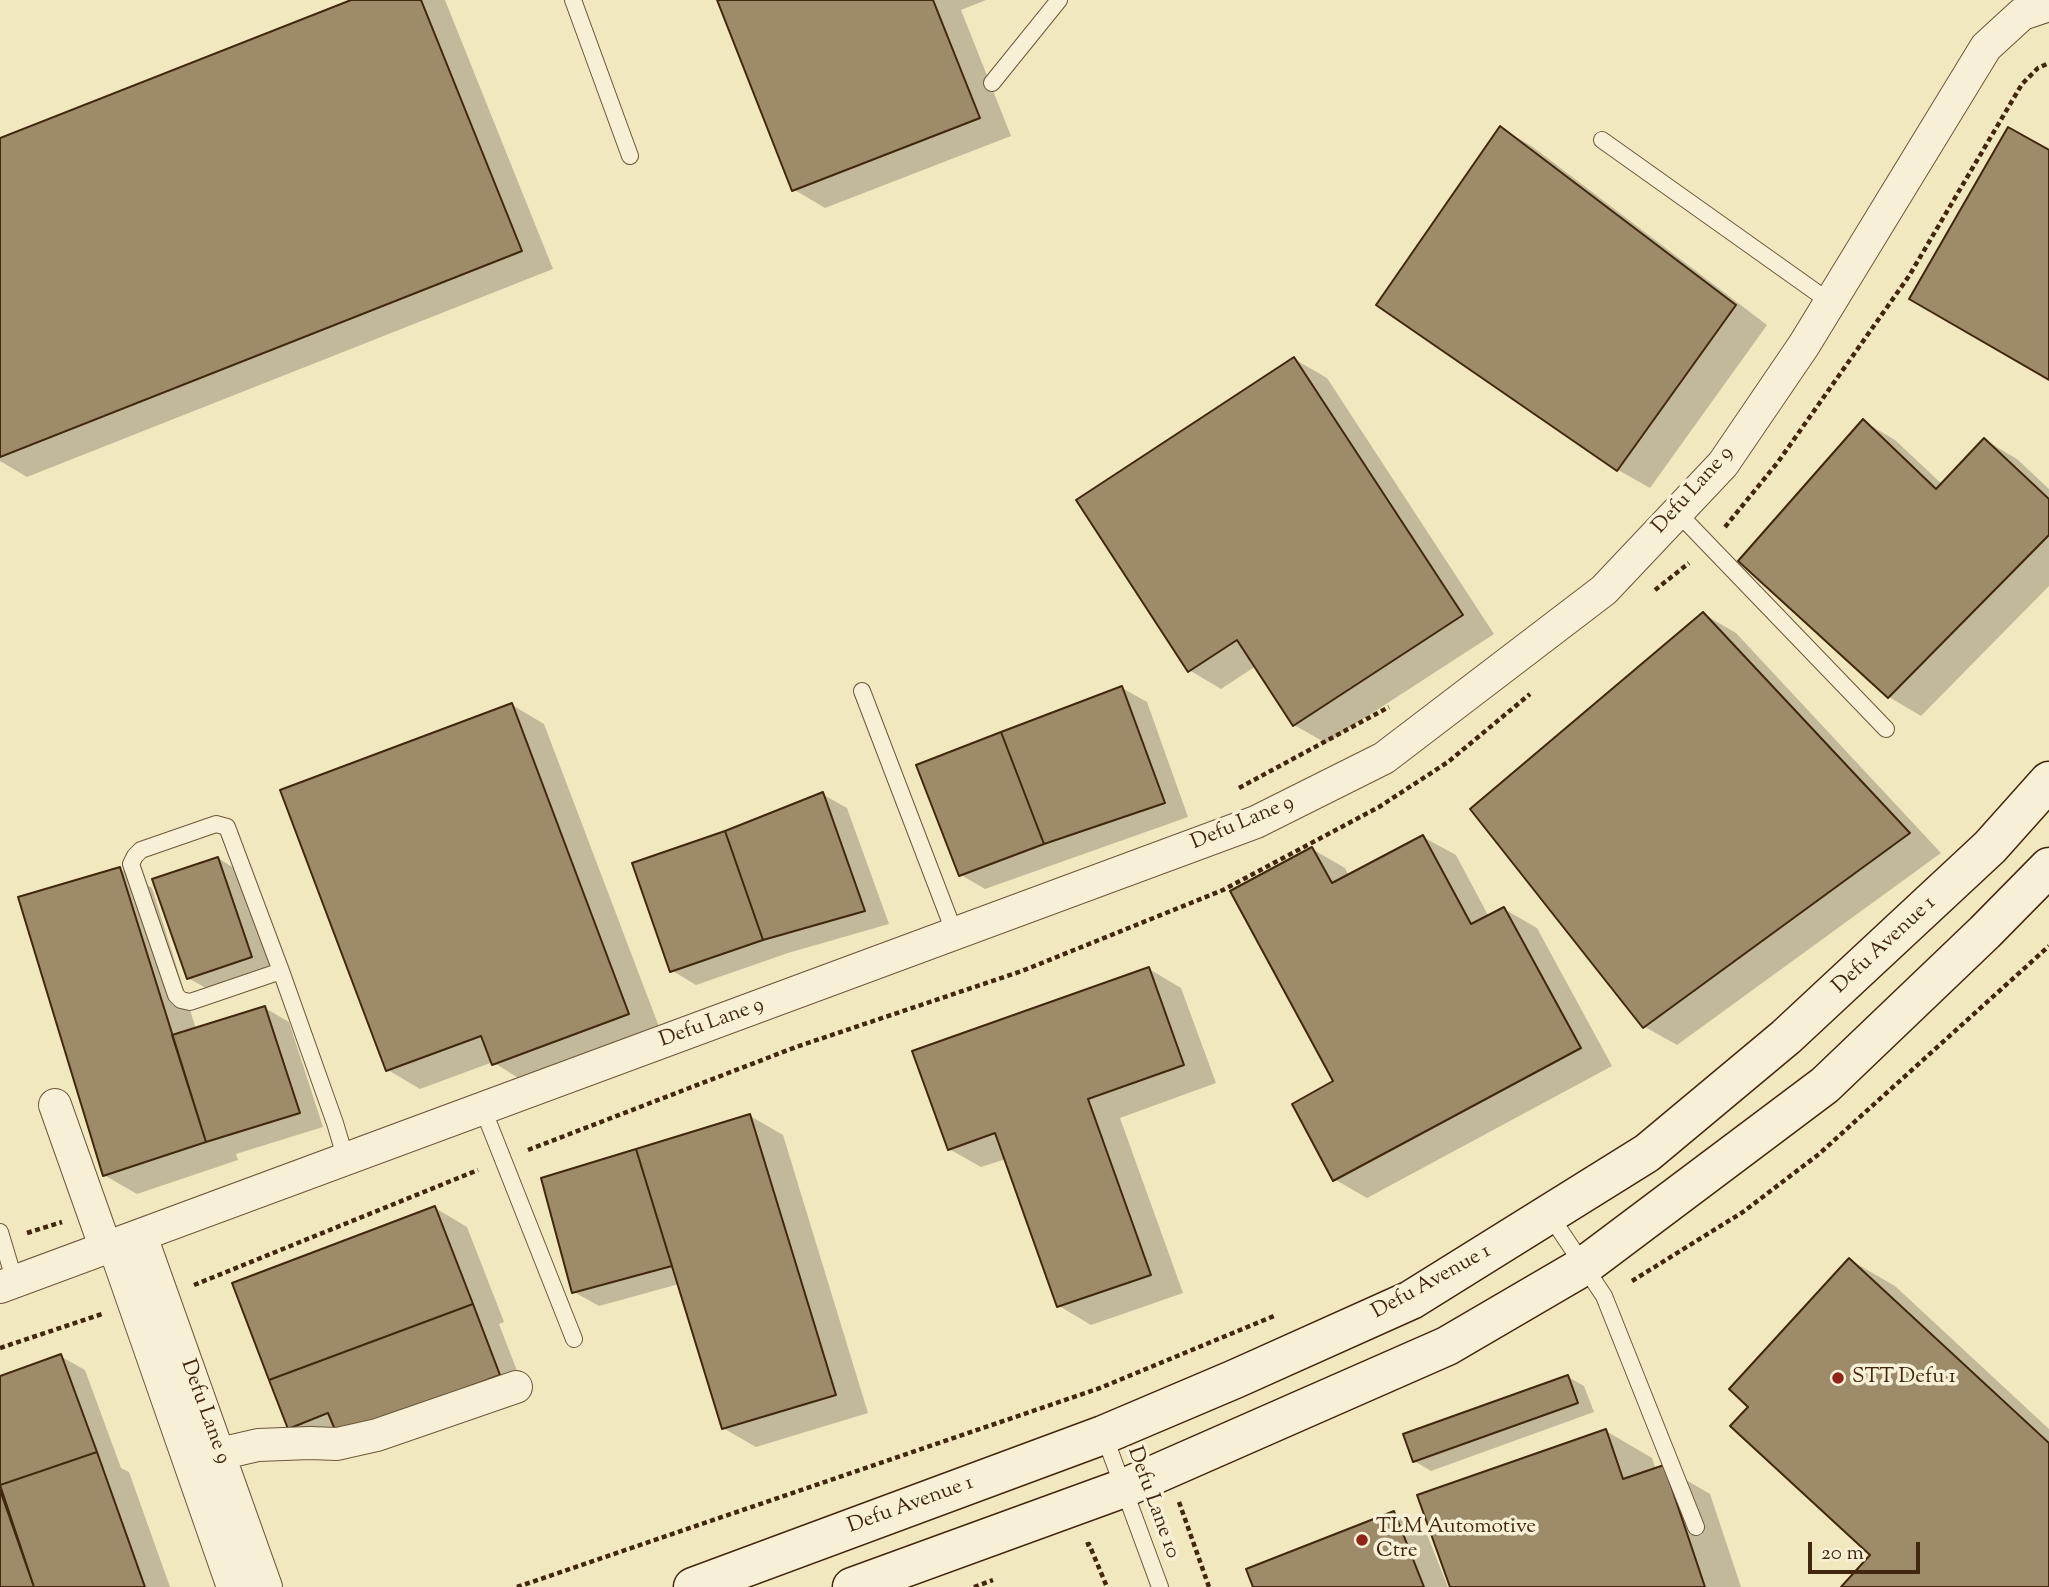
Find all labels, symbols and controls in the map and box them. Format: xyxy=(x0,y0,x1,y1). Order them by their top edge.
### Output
street label: Defu Lane 9 xyxy=(1648,442,1740,540)
street label: Defu Lane 9 xyxy=(1188,791,1298,857)
street label: Defu Avenue 1 xyxy=(1828,892,1942,1000)
street label: Defu Lane 9 xyxy=(656,993,768,1055)
street label: Defu Avenue 1 xyxy=(1368,1240,1496,1326)
street label: Defu Lane 9 xyxy=(173,1356,235,1468)
place label: STT Defu 1 xyxy=(1852,1365,1956,1391)
marker: STT Defu 1 xyxy=(1830,1370,1846,1386)
street label: Defu Lane 10 xyxy=(1120,1444,1184,1562)
street label: Defu Avenue 1 xyxy=(845,1472,977,1540)
place label: TLM Automotive Ctre xyxy=(1376,1515,1536,1565)
scale bar xyxy=(1811,1528,1923,1572)
marker: TLM Automotive Ctre xyxy=(1354,1532,1370,1548)
text: 20 m xyxy=(1821,1539,1864,1569)

